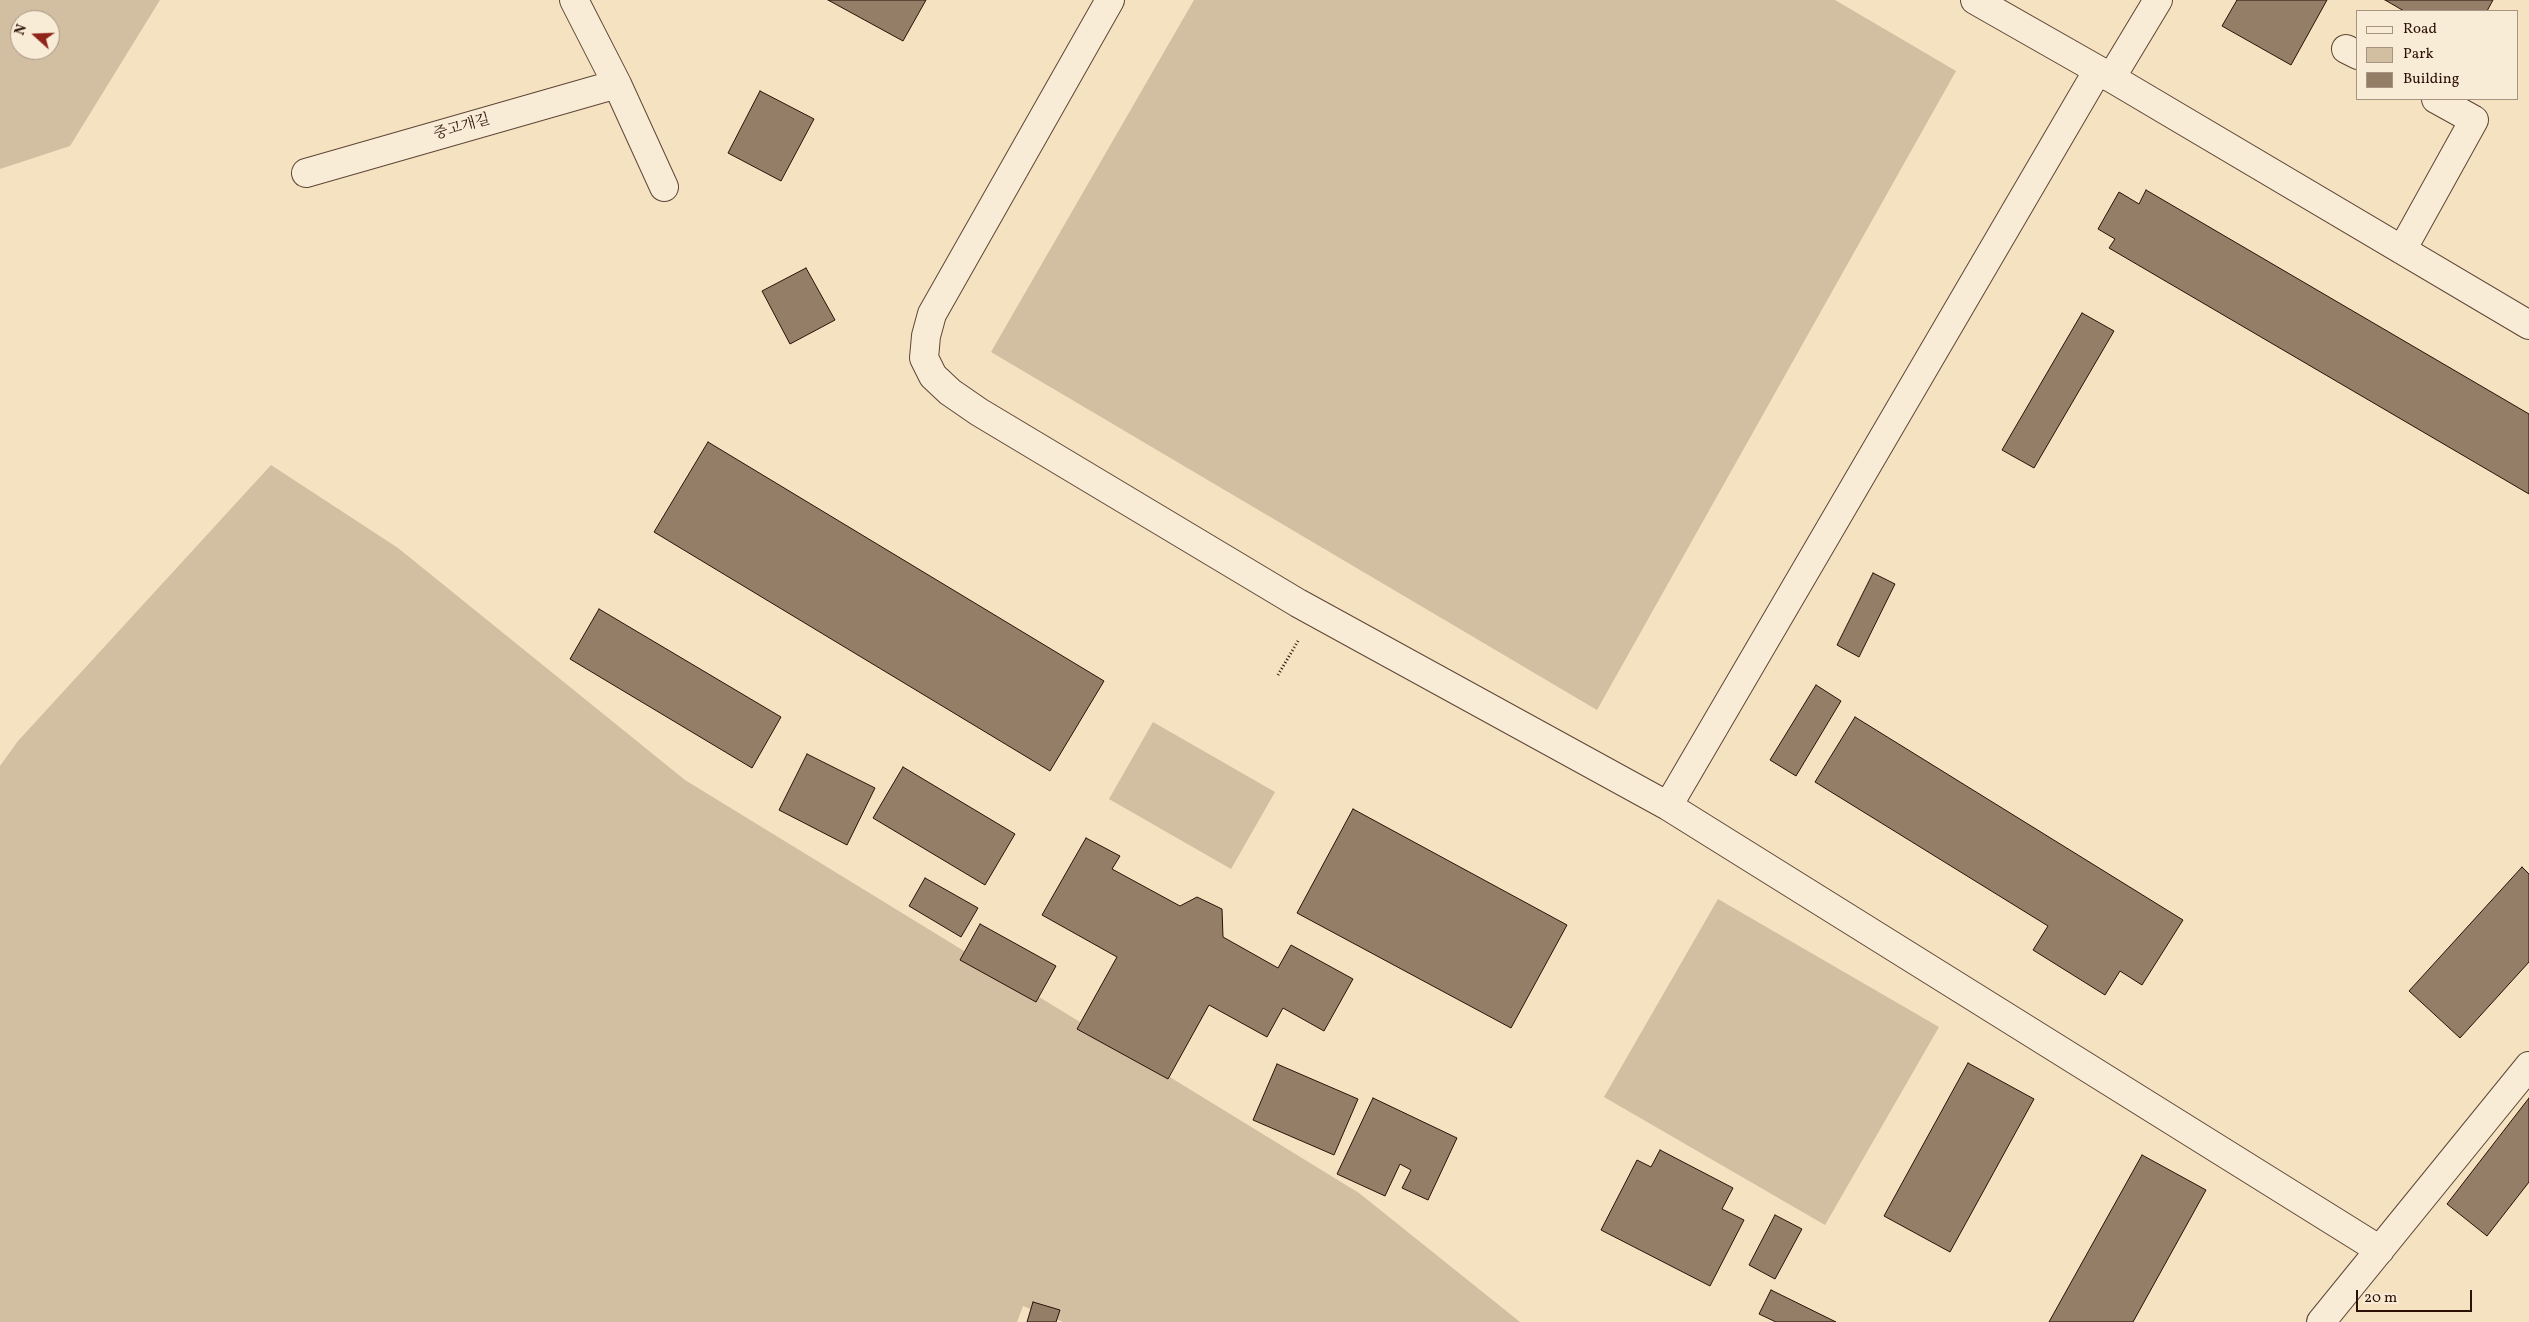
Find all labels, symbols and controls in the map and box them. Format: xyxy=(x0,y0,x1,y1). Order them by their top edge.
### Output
north arrow xyxy=(10,10,60,60)
legend xyxy=(2356,10,2519,100)
text: Road xyxy=(2403,19,2437,40)
text: N xyxy=(11,22,32,38)
text: Park xyxy=(2403,44,2434,65)
text: Building xyxy=(2403,69,2459,90)
street label: 중고개길 xyxy=(432,111,492,145)
scale bar xyxy=(2359,1280,2475,1312)
text: 20 m xyxy=(2364,1288,2397,1309)

